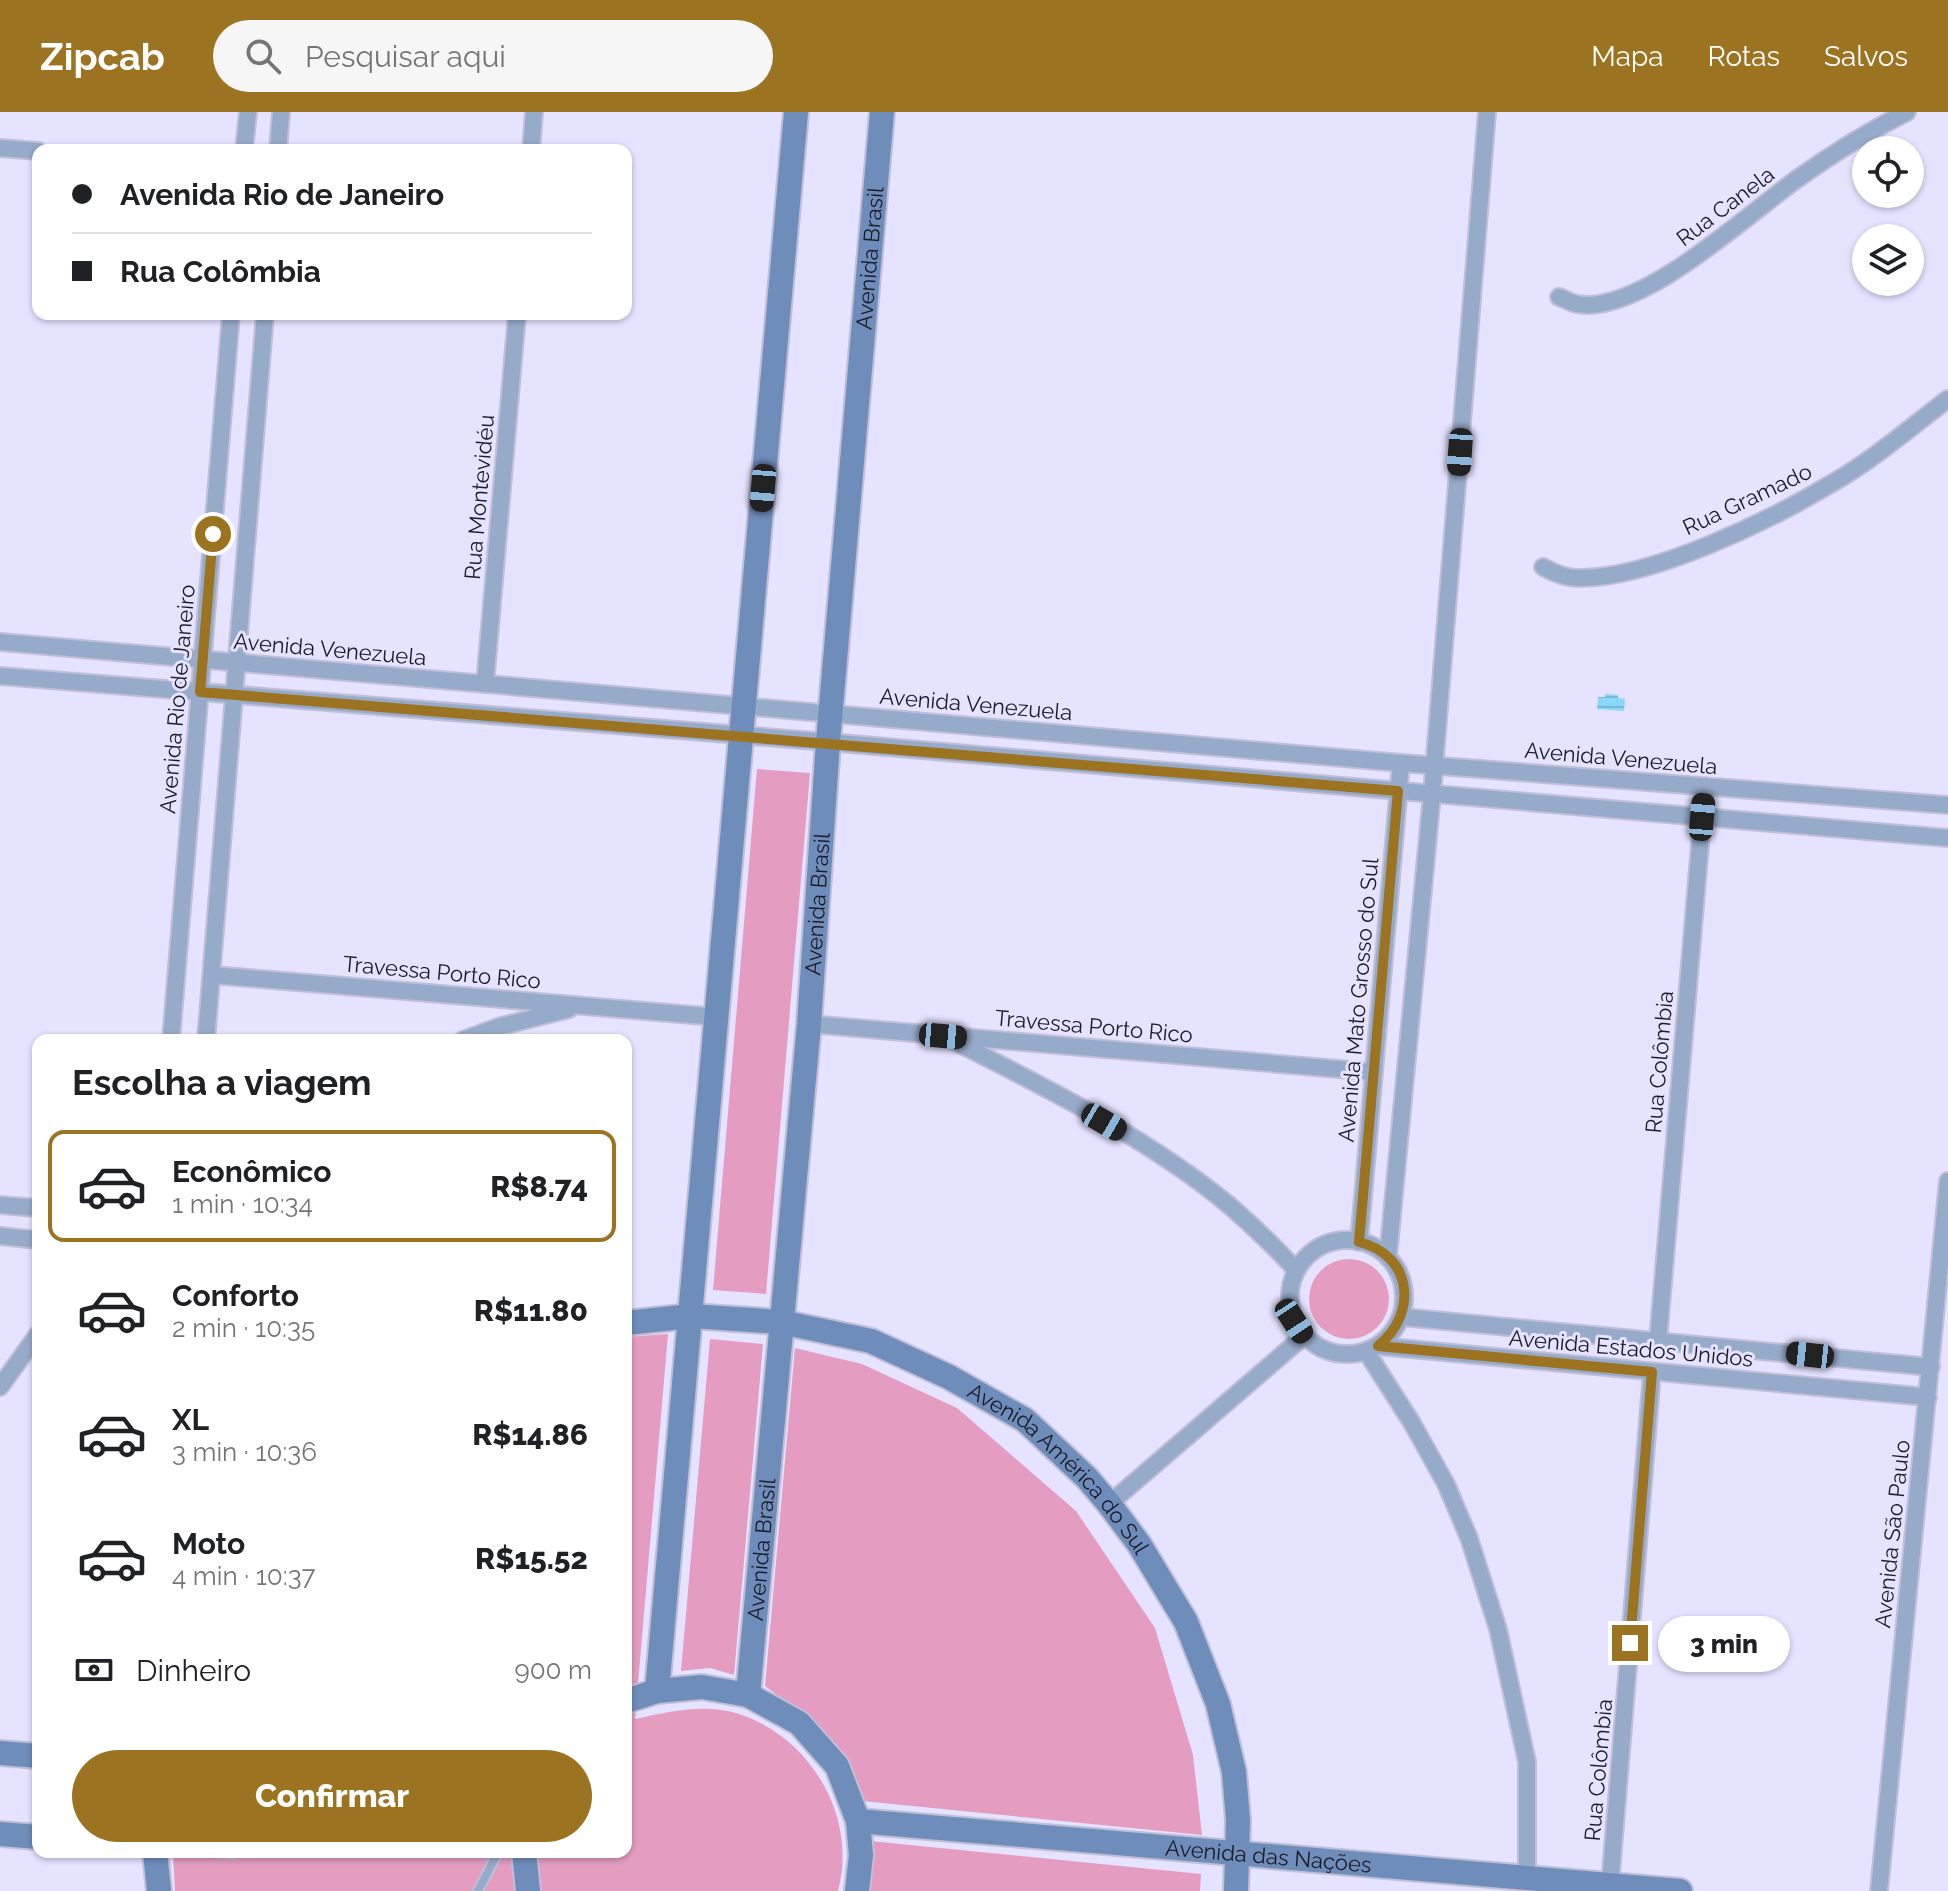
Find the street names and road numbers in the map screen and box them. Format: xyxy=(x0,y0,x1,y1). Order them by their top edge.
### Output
street label: Rua Canela xyxy=(1671,161,1779,251)
street label: Avenida Brasil xyxy=(850,186,889,331)
street label: Rua Montevidéu xyxy=(459,413,499,581)
street label: Rua Gramado xyxy=(1678,458,1816,540)
street label: Avenida Rio de Janeiro xyxy=(154,583,200,815)
street label: Avenida Venezuela xyxy=(233,628,427,670)
street label: Avenida Venezuela xyxy=(879,683,1073,725)
street label: Avenida Venezuela xyxy=(1524,737,1718,779)
street label: Avenida Brasil xyxy=(799,832,835,976)
street label: Avenida Mato Grosso do Sul xyxy=(1333,857,1383,1143)
street label: Travessa Porto Rico xyxy=(342,950,542,994)
street label: Rua Colômbia xyxy=(1640,990,1678,1134)
street label: Travessa Porto Rico xyxy=(994,1004,1194,1048)
street label: Avenida Estados Unidos xyxy=(1508,1324,1754,1372)
street label: Avenida América do Sul xyxy=(963,1377,1155,1559)
street label: Avenida São Paulo xyxy=(1869,1439,1915,1629)
street label: Avenida Brasil xyxy=(742,1477,781,1622)
street label: Rua Colômbia xyxy=(1579,1698,1617,1842)
street label: Avenida das Nações xyxy=(1164,1834,1373,1878)

